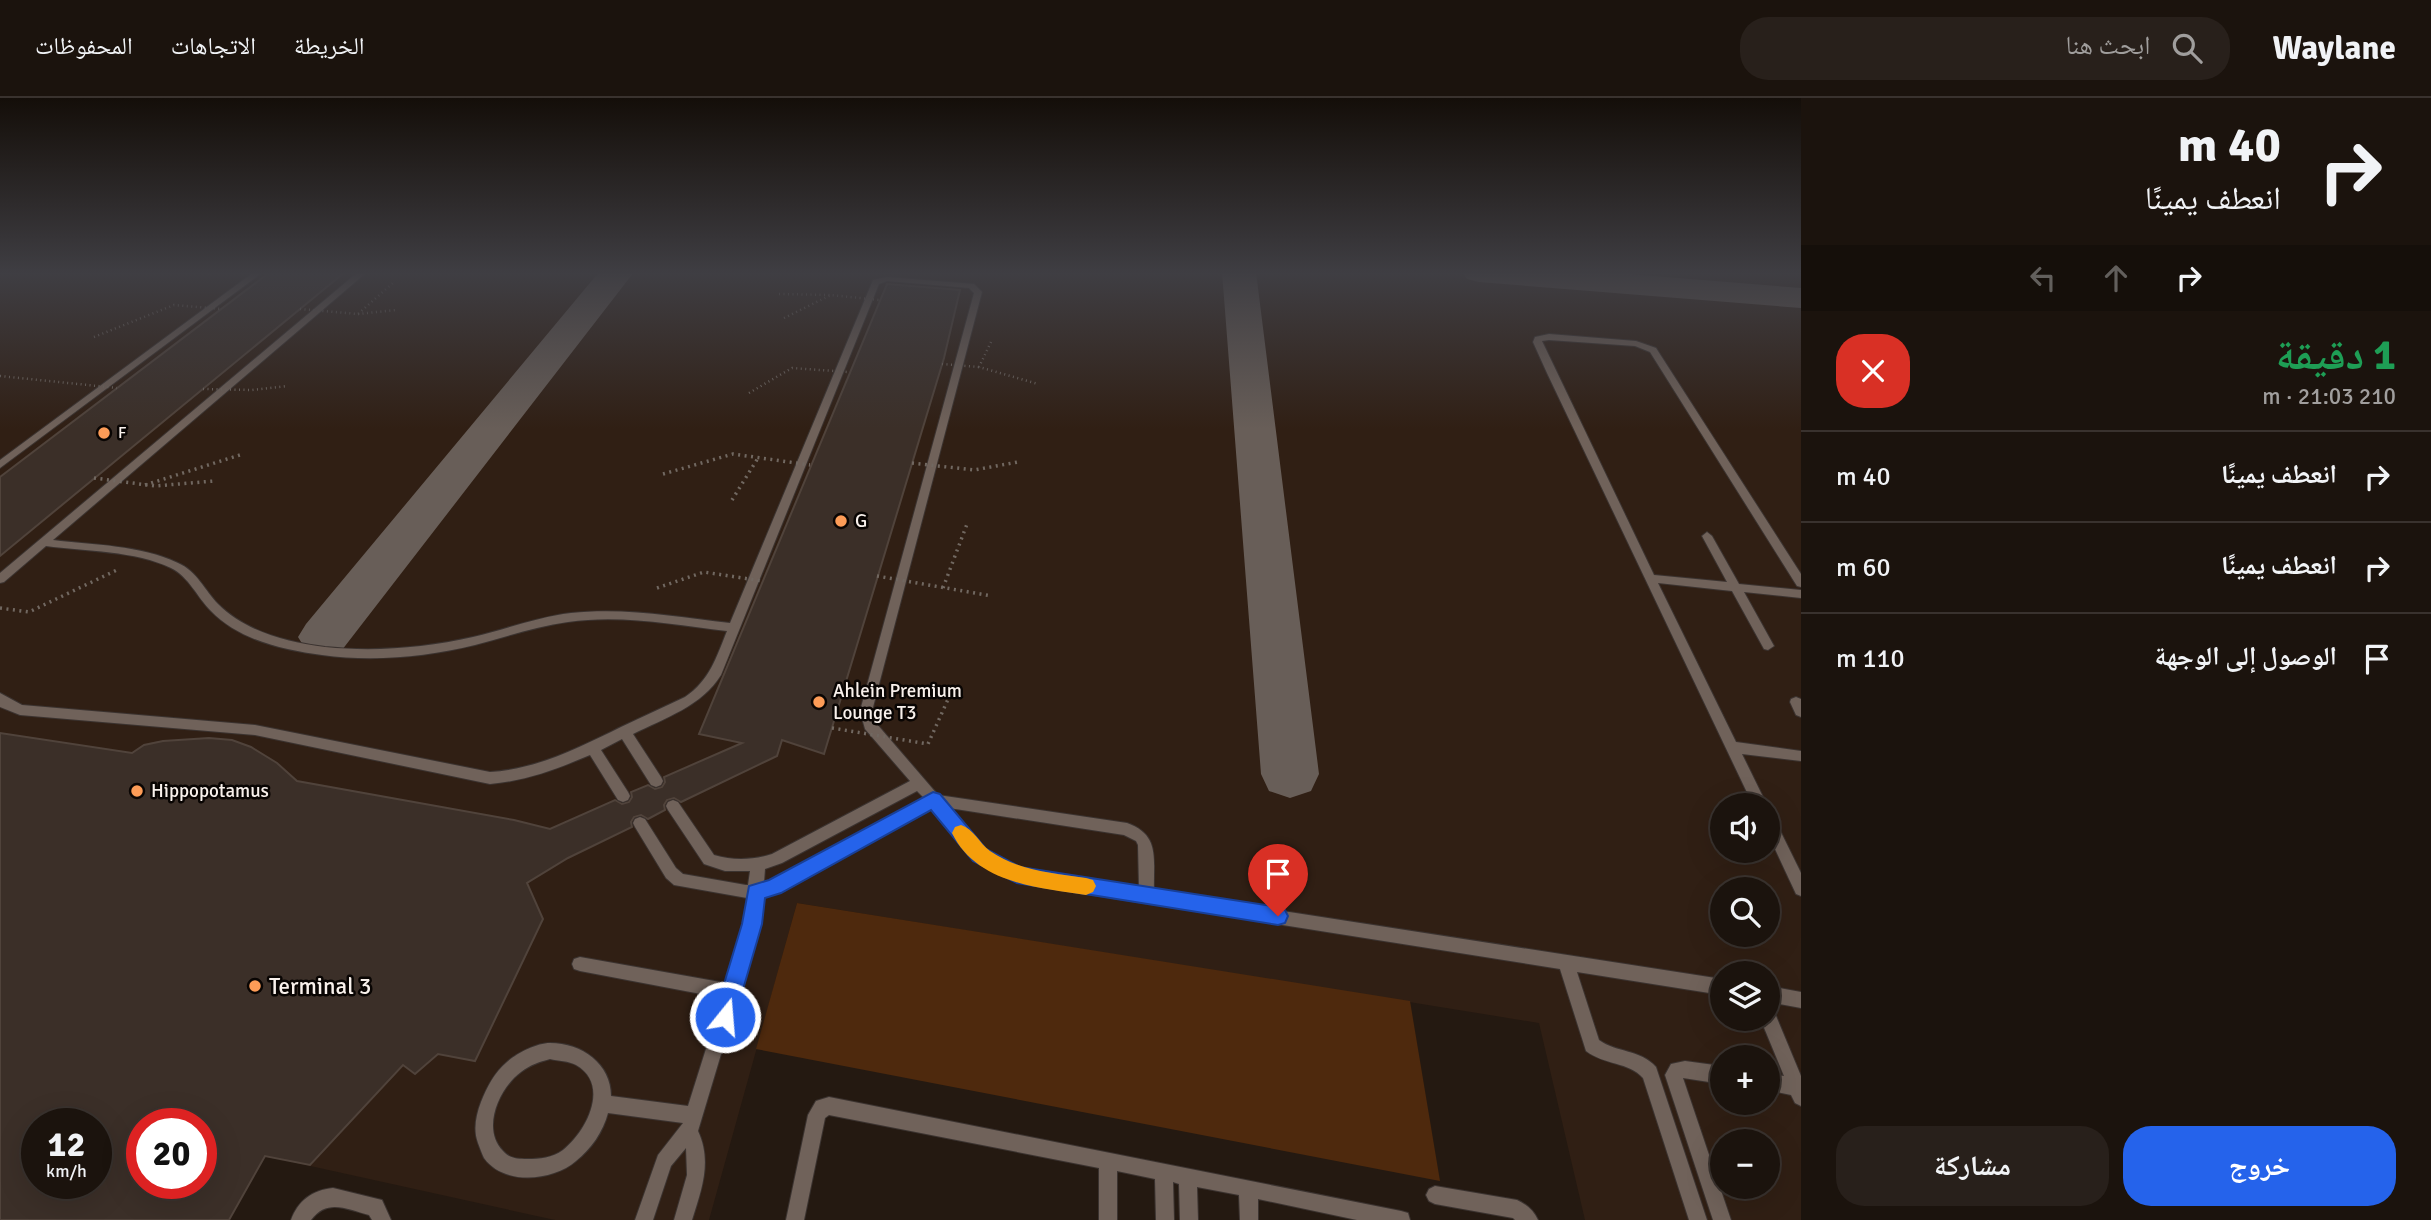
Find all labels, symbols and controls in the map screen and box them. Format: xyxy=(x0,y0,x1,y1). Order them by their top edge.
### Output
search box xyxy=(1740,17,2230,80)
text: Waylane xyxy=(2272,28,2396,69)
icon: search xyxy=(2168,29,2206,67)
text: ابحث هنا xyxy=(2065,30,2150,62)
text: المحفوظات xyxy=(35,31,133,61)
text: الاتجاهات xyxy=(171,31,256,61)
text: الخريطة xyxy=(294,31,365,61)
text: 40 m xyxy=(2178,115,2281,175)
icon: right xyxy=(2305,126,2396,217)
text: انعطف يمينًا xyxy=(2145,179,2281,218)
icon: left xyxy=(2024,259,2062,297)
icon: ahead xyxy=(2097,259,2135,297)
icon: right xyxy=(2170,259,2208,297)
text: 1 دقيقة xyxy=(2276,330,2396,381)
button: close xyxy=(1836,334,1910,408)
text: 210 m · 21:03 xyxy=(2262,382,2396,411)
place label: F xyxy=(118,423,126,443)
marker: F xyxy=(96,425,112,441)
icon: right xyxy=(2358,458,2396,496)
text: انعطف يمينًا xyxy=(2221,459,2337,491)
text: 40 m xyxy=(1836,461,1891,493)
place label: G xyxy=(855,509,867,533)
marker: G xyxy=(833,513,849,529)
icon: right xyxy=(2358,549,2396,587)
text: انعطف يمينًا xyxy=(2221,550,2337,582)
text: 60 m xyxy=(1836,552,1891,584)
icon: arrive xyxy=(2358,640,2396,678)
text: الوصول إلى الوجهة xyxy=(2155,641,2337,673)
text: 110 m xyxy=(1836,643,1905,675)
place label: Ahlein Premium Lounge T3 xyxy=(833,679,962,725)
marker: Ahlein Premium Lounge T3 xyxy=(811,694,827,710)
place label: Hippopotamus xyxy=(151,779,269,803)
marker: Hippopotamus xyxy=(129,783,145,799)
map controls xyxy=(1710,793,1780,1199)
button: sound xyxy=(1710,793,1780,863)
pin xyxy=(1248,844,1308,916)
icon: arrive xyxy=(1259,855,1297,893)
button: search xyxy=(1710,877,1780,947)
button: layers xyxy=(1710,961,1780,1031)
place label: Terminal 3 xyxy=(269,972,371,1001)
marker: Terminal 3 xyxy=(247,978,263,994)
position arrow xyxy=(688,980,762,1054)
button: + xyxy=(1710,1045,1780,1115)
speed limit sign: 20 xyxy=(126,1108,217,1199)
text: 12 xyxy=(48,1123,85,1166)
button: مشاركة xyxy=(1836,1126,2109,1206)
button: خروج xyxy=(2123,1126,2396,1206)
button: − xyxy=(1710,1129,1780,1199)
text: km/h xyxy=(46,1160,87,1182)

